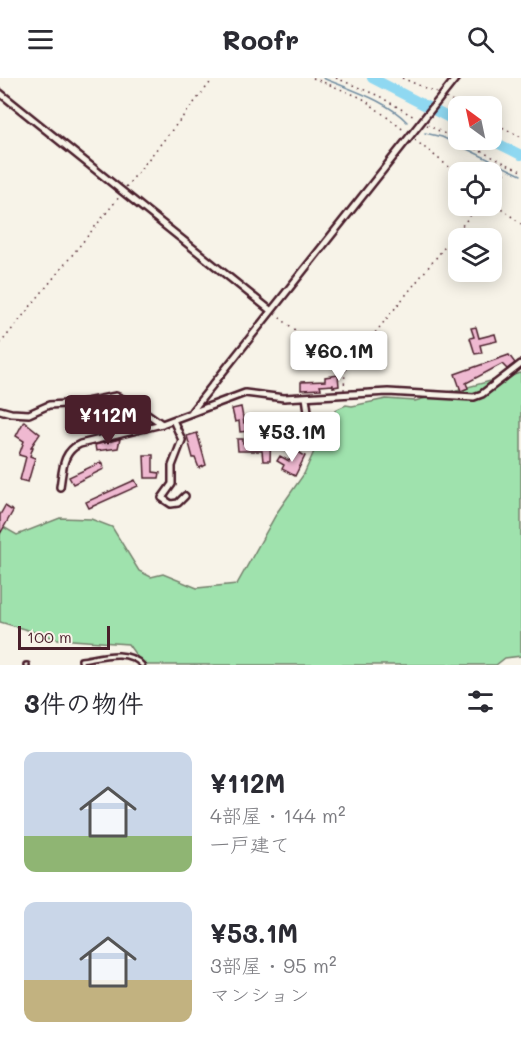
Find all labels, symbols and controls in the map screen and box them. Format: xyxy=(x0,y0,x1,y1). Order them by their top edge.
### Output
text: Roofr xyxy=(222,22,299,57)
icon: menu xyxy=(24,23,57,56)
icon: search xyxy=(464,23,497,56)
north arrow xyxy=(448,96,502,150)
map controls xyxy=(448,96,502,282)
button: locate xyxy=(448,162,502,216)
button: layers xyxy=(448,228,502,282)
pin: ¥60.1M xyxy=(290,331,388,382)
text: ¥60.1M xyxy=(304,337,374,363)
pin: ¥112M xyxy=(66,395,150,446)
text: ¥112M xyxy=(79,401,137,427)
pin: ¥53.1M xyxy=(243,412,341,463)
text: ¥53.1M xyxy=(258,418,326,444)
scale bar xyxy=(18,623,110,650)
text: 100 m xyxy=(27,626,72,647)
icon: filters xyxy=(464,685,497,718)
text: 3件の物件 xyxy=(24,686,144,720)
text: ¥112M xyxy=(210,766,286,800)
icon: home xyxy=(72,776,144,848)
text: 4部屋 · 144 m² xyxy=(210,802,346,828)
text: 一戸建て xyxy=(210,831,290,857)
text: ¥53.1M xyxy=(210,916,298,950)
icon: home xyxy=(72,926,144,998)
text: 3部屋 · 95 m² xyxy=(210,952,337,978)
text: マンション xyxy=(210,981,309,1007)

